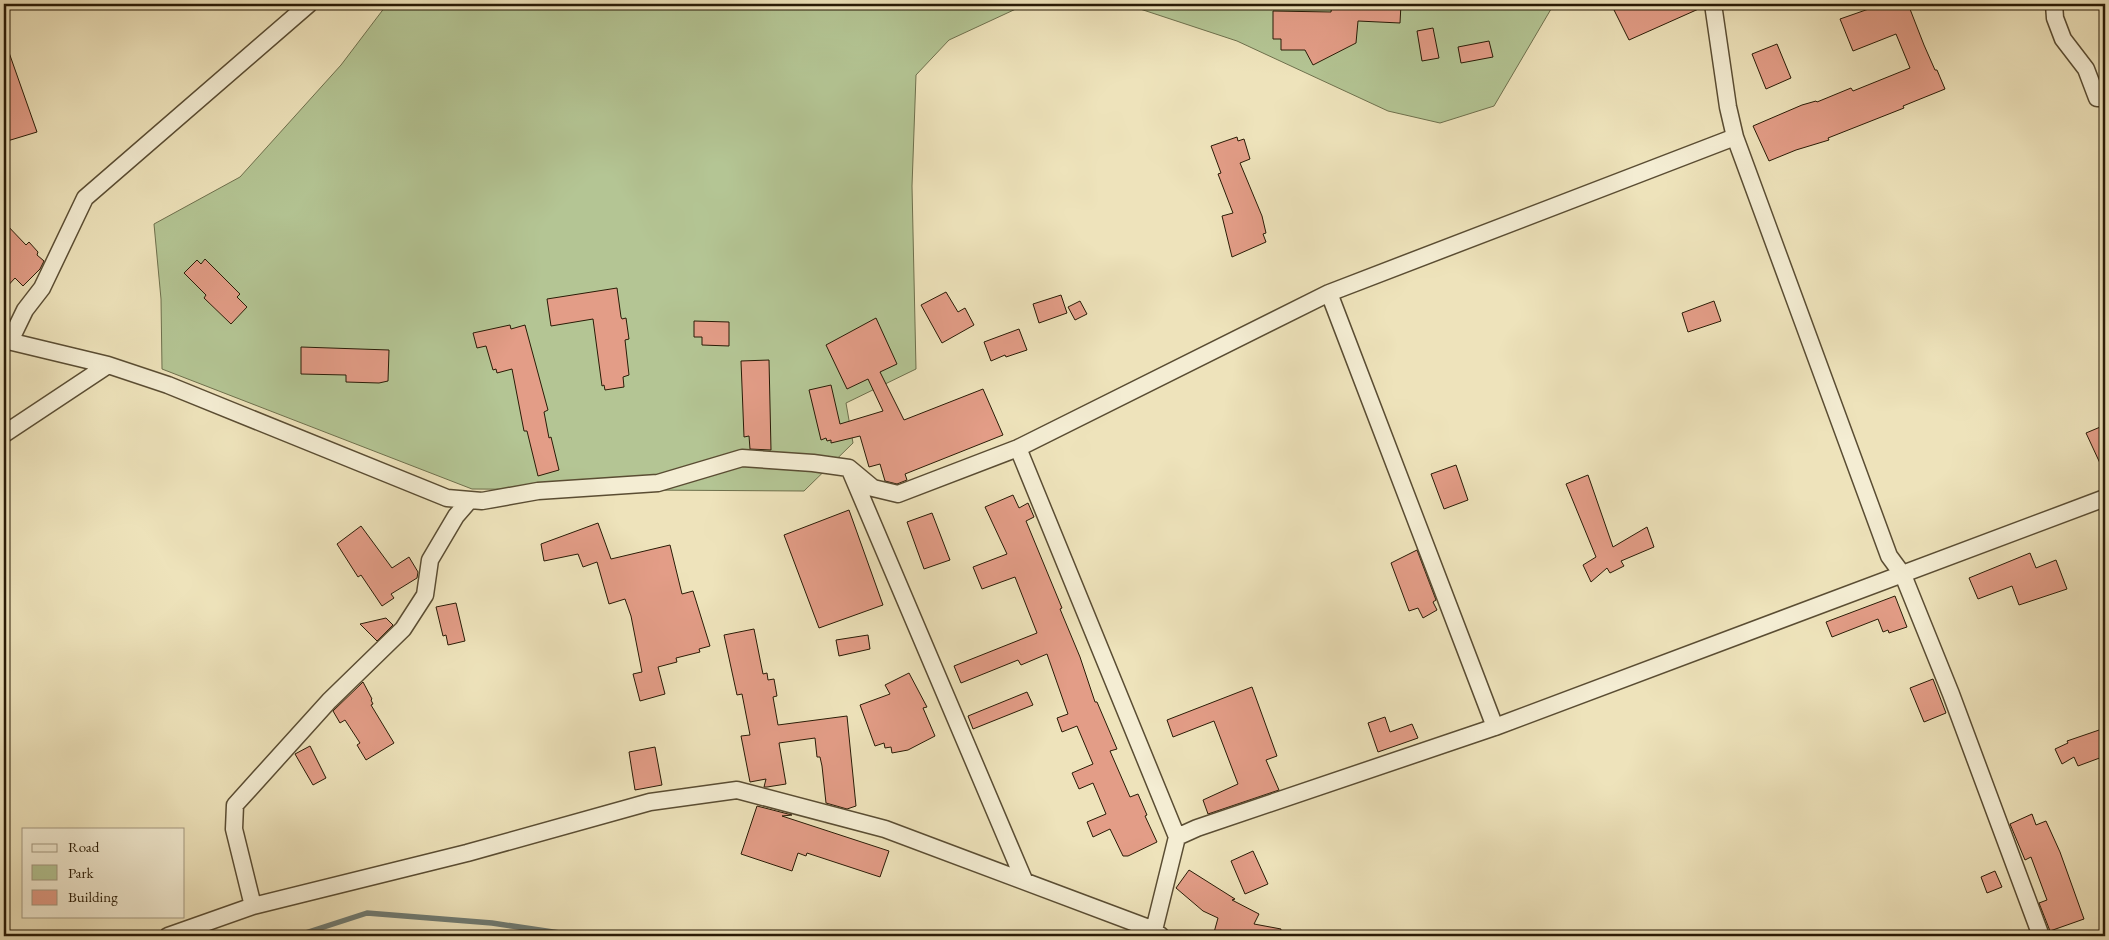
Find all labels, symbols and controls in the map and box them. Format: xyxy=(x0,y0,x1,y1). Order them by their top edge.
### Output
legend xyxy=(22,828,185,918)
text: Road xyxy=(68,837,100,856)
text: Park xyxy=(68,863,95,882)
text: Building xyxy=(68,887,118,906)

